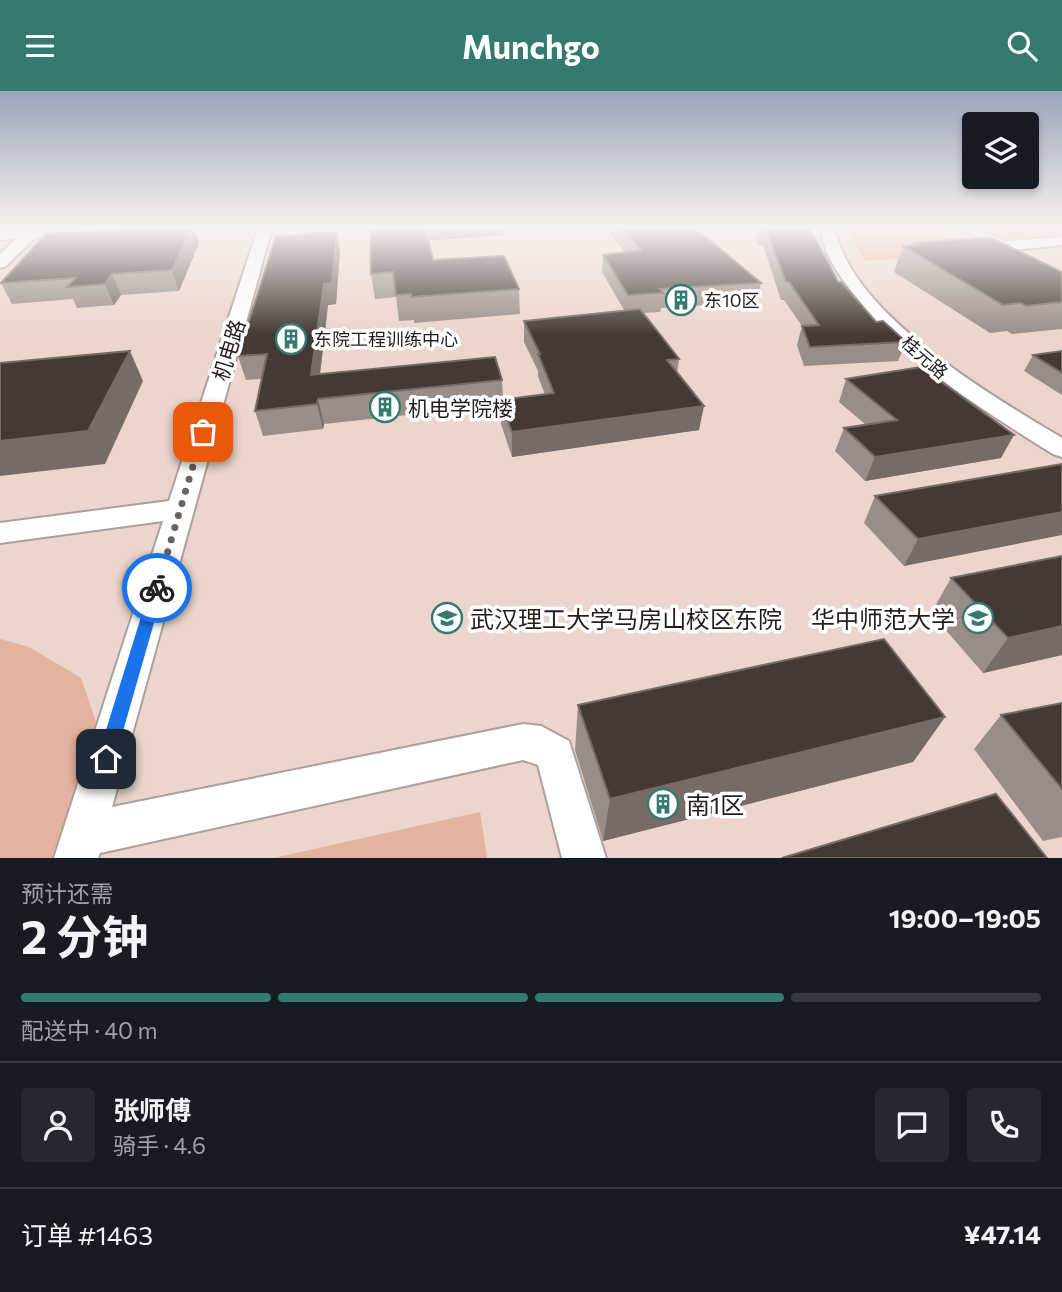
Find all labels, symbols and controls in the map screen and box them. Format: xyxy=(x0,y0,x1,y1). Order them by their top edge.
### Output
text: Munchgo xyxy=(462,26,600,66)
icon: menu xyxy=(21,27,59,65)
icon: search xyxy=(1003,27,1041,65)
map controls xyxy=(962,112,1039,189)
button: layers xyxy=(962,112,1039,189)
building icon: 东10区 xyxy=(664,283,698,317)
place label: 东10区 xyxy=(704,289,759,311)
street label: 机电路 xyxy=(207,316,249,384)
building icon: 东院工程训练中心 xyxy=(274,322,308,356)
place label: 东院工程训练中心 xyxy=(314,328,458,350)
street label: 桂元路 xyxy=(897,331,953,383)
building icon: 机电学院楼 xyxy=(368,390,402,424)
place label: 机电学院楼 xyxy=(408,395,513,420)
pin xyxy=(173,402,233,462)
icon: bag xyxy=(184,413,222,451)
courier xyxy=(122,553,192,623)
icon: bike xyxy=(138,569,176,607)
school or university icon: 武汉理工大学马房山校区东院 xyxy=(430,601,464,635)
school or university icon: 华中师范大学 xyxy=(961,601,995,635)
place label: 武汉理工大学马房山校区东院 xyxy=(470,604,782,633)
place label: 华中师范大学 xyxy=(811,604,955,633)
pin xyxy=(76,729,136,789)
icon: home xyxy=(87,740,125,778)
building icon: 南1区 xyxy=(646,787,680,821)
place label: 南1区 xyxy=(686,790,744,819)
text: 预计还需 xyxy=(21,879,113,907)
text: 19:00–19:05 xyxy=(889,902,1041,933)
text: 2 分钟 xyxy=(21,907,148,963)
text: 配送中 · 40 m xyxy=(21,1016,158,1044)
button: person xyxy=(21,1088,95,1162)
button: chat xyxy=(875,1088,949,1162)
button: phone xyxy=(967,1088,1041,1162)
text: 张师傅 xyxy=(113,1094,191,1125)
text: 骑手 · 4.6 xyxy=(113,1131,206,1159)
text: ¥47.14 xyxy=(964,1218,1041,1249)
text: 订单 #1463 xyxy=(21,1219,153,1250)

